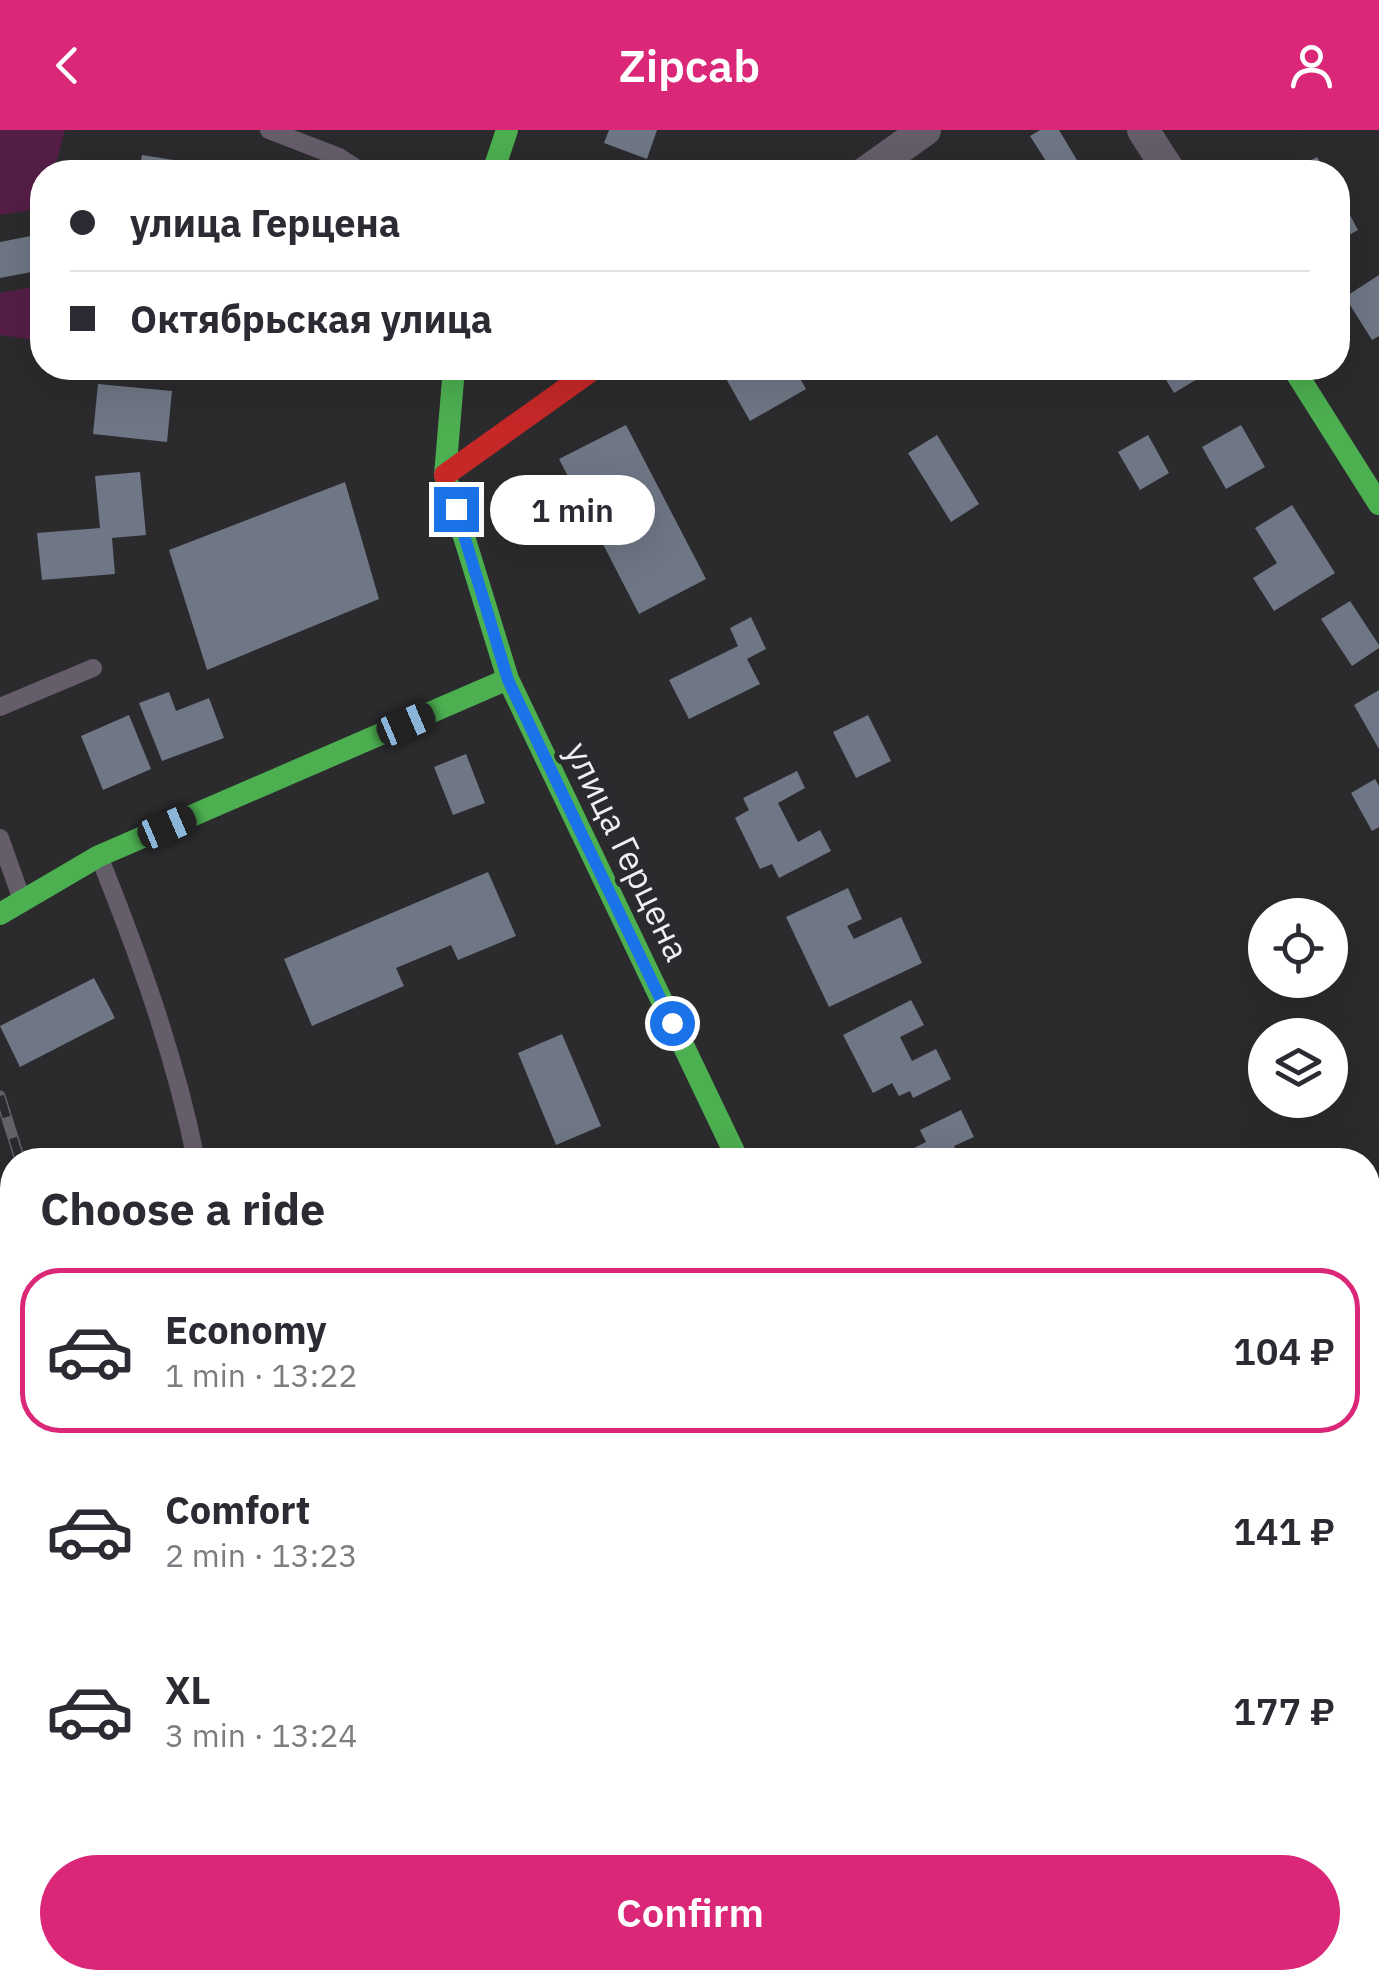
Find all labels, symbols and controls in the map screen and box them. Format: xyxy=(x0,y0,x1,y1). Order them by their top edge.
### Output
text: Zipcab xyxy=(619,36,760,94)
icon: back xyxy=(40,38,95,93)
icon: person xyxy=(1284,38,1339,93)
text: улица Герцена xyxy=(130,198,401,247)
text: Октябрьская улица xyxy=(130,294,492,343)
callout: 1 min xyxy=(491,474,656,544)
route end xyxy=(434,487,479,532)
text: 1 min xyxy=(531,489,614,531)
car xyxy=(373,698,439,750)
street label: улица Герцена xyxy=(555,734,701,968)
car xyxy=(134,801,200,853)
map controls xyxy=(1248,898,1348,1118)
button: locate xyxy=(1248,898,1348,998)
route start xyxy=(650,1001,695,1046)
button: layers xyxy=(1248,1018,1348,1118)
text: Choose a ride xyxy=(40,1179,325,1237)
text: Economy xyxy=(165,1305,327,1354)
icon: car xyxy=(45,1306,135,1396)
text: 104 ₽ xyxy=(1233,1326,1335,1375)
text: 1 min · 13:22 xyxy=(165,1354,358,1396)
text: Comfort xyxy=(165,1485,310,1534)
icon: car xyxy=(45,1486,135,1576)
text: 141 ₽ xyxy=(1233,1506,1335,1555)
text: 2 min · 13:23 xyxy=(165,1534,358,1576)
text: XL xyxy=(165,1665,211,1714)
icon: car xyxy=(45,1666,135,1756)
text: 177 ₽ xyxy=(1233,1686,1335,1735)
text: 3 min · 13:24 xyxy=(165,1714,358,1756)
button: Confirm xyxy=(40,1855,1340,1970)

